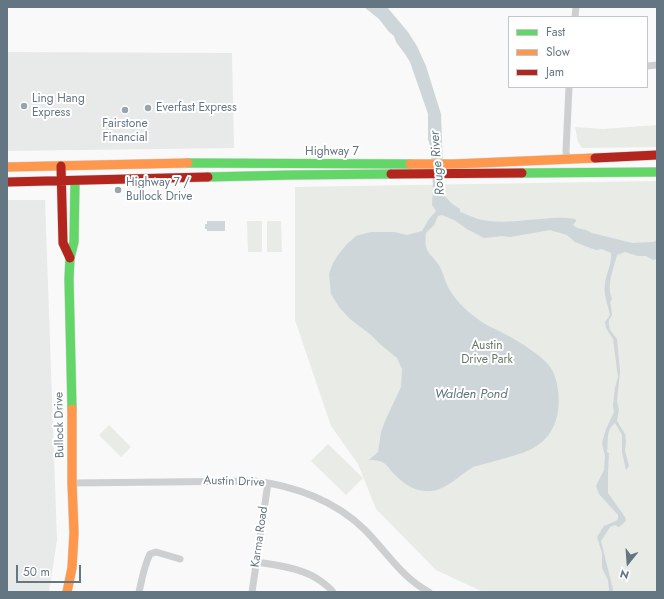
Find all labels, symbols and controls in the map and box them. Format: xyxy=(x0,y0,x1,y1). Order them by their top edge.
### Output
legend xyxy=(508,16,648,88)
text: Fast xyxy=(546,23,565,41)
text: Slow xyxy=(546,43,570,61)
text: Jam xyxy=(546,63,564,81)
place label: Ling Hang Express xyxy=(32,92,85,120)
marker: Ling Hang Express xyxy=(19,101,29,111)
place label: Everfast Express xyxy=(156,101,237,115)
marker: Everfast Express xyxy=(143,103,153,113)
marker: Fairstone Financial xyxy=(120,105,130,115)
place label: Fairstone Financial xyxy=(102,117,148,145)
water label: Rouge River xyxy=(427,130,449,196)
street label: Highway 7 xyxy=(305,145,359,159)
place label: Highway 7 / Bullock Drive xyxy=(126,176,192,204)
marker: Highway 7 / Bullock Drive xyxy=(113,185,123,195)
park label: Austin Drive Park xyxy=(461,339,513,367)
water label: Walden Pond xyxy=(435,387,507,403)
street label: Bullock Drive xyxy=(52,392,68,458)
street label: Austin Drive xyxy=(203,474,265,490)
street label: Karma Road xyxy=(249,506,271,568)
north arrow xyxy=(608,543,648,583)
scale bar xyxy=(18,557,83,583)
text: 50 m xyxy=(23,563,50,581)
text: N xyxy=(618,566,631,583)

